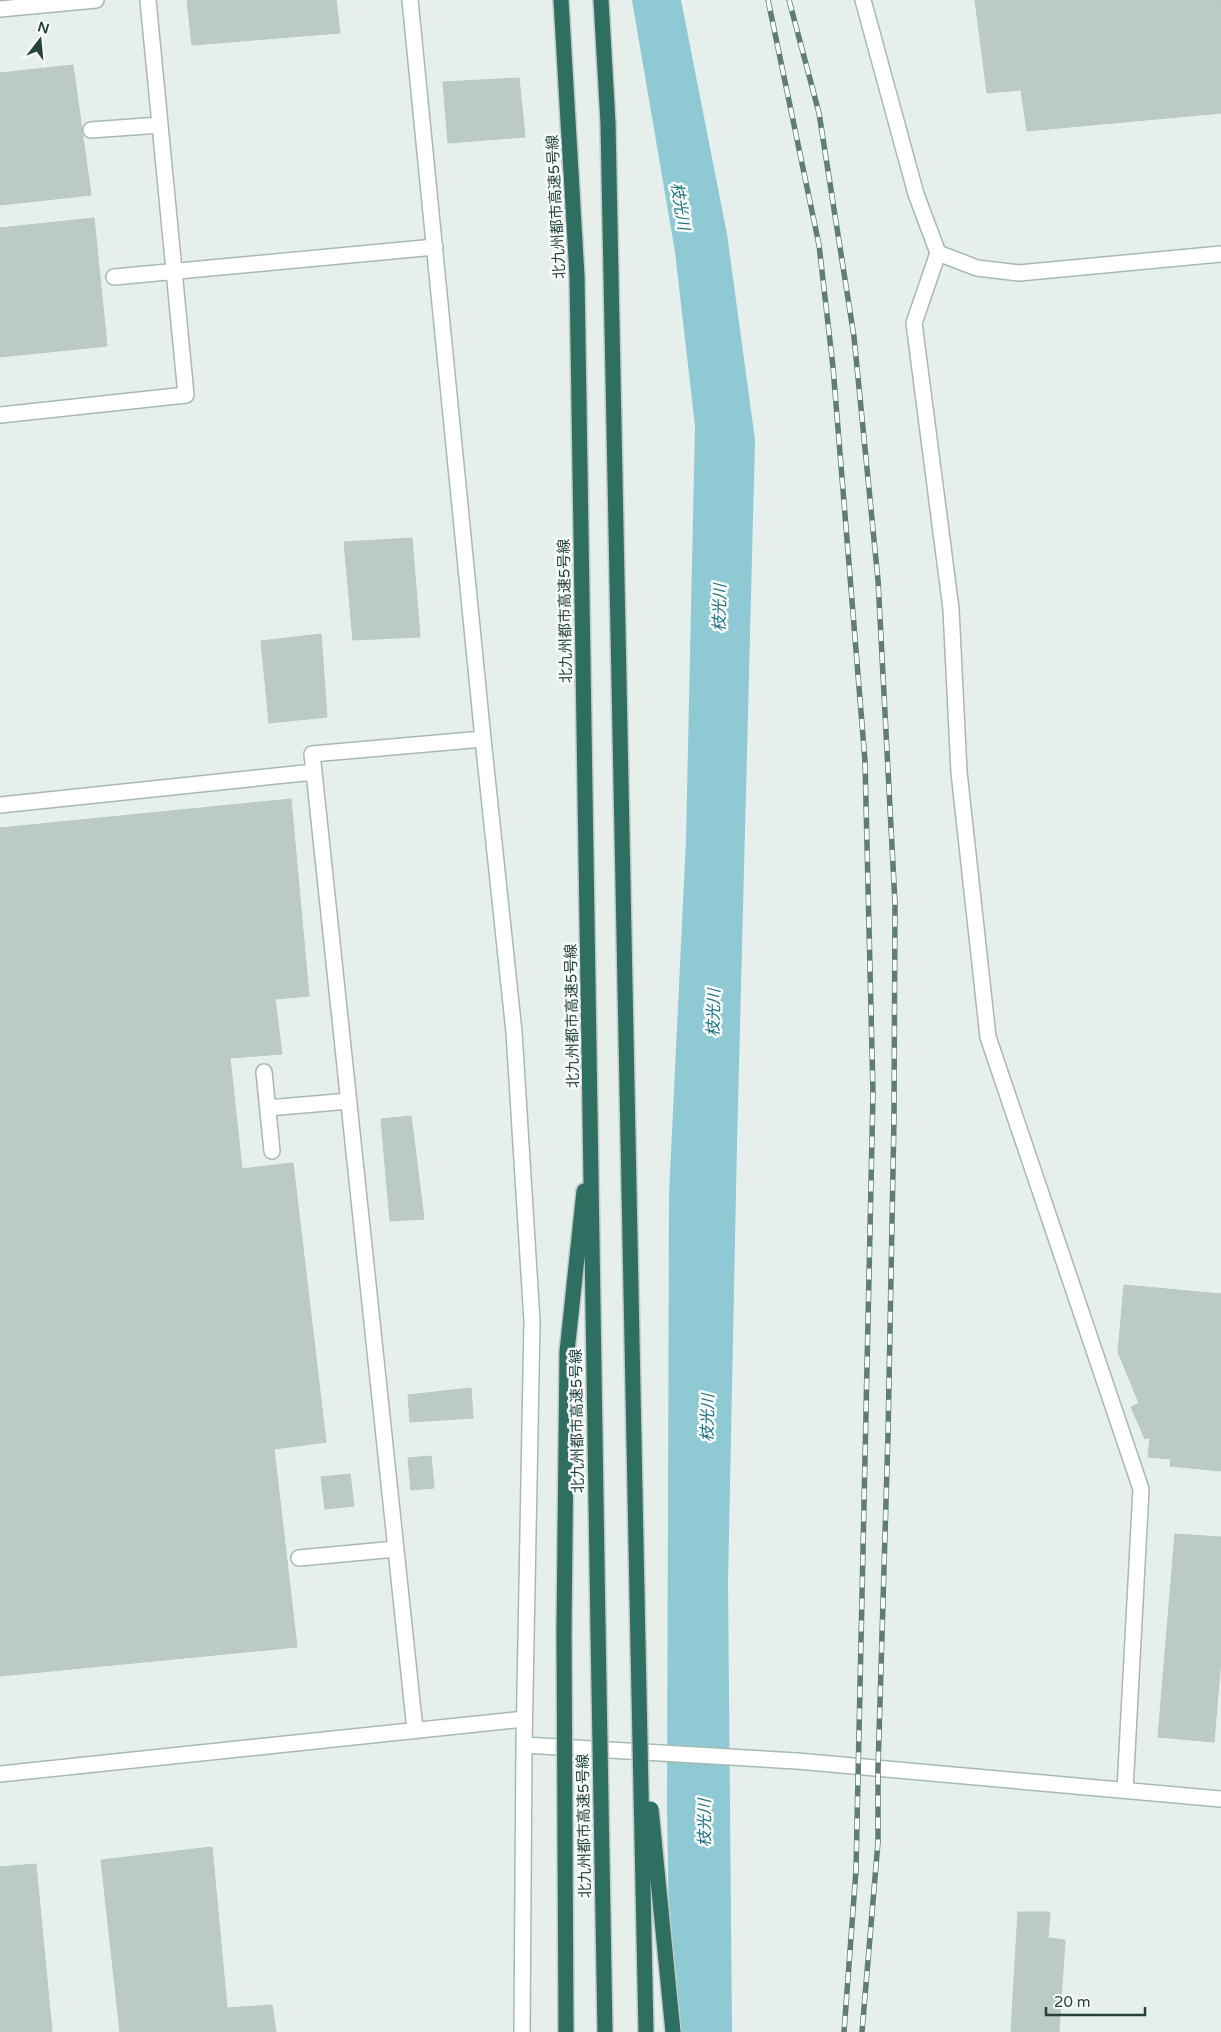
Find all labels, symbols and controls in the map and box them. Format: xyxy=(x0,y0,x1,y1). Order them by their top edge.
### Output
north arrow xyxy=(15,15,65,65)
text: N xyxy=(36,18,51,38)
street label: 北九州都市高速5号線 xyxy=(543,134,569,280)
water label: 枝光川 xyxy=(666,181,694,233)
street label: 北九州都市高速5号線 xyxy=(555,539,575,683)
water label: 枝光川 xyxy=(710,582,730,632)
street label: 北九州都市高速5号線 xyxy=(562,944,582,1088)
water label: 枝光川 xyxy=(704,987,724,1037)
street label: 北九州都市高速5号線 xyxy=(567,1349,587,1493)
water label: 枝光川 xyxy=(698,1392,718,1442)
street label: 北九州都市高速5号線 xyxy=(574,1754,594,1898)
water label: 枝光川 xyxy=(695,1797,715,1847)
scale bar xyxy=(1046,1984,1145,2016)
text: 20 m xyxy=(1054,1993,1091,2011)

